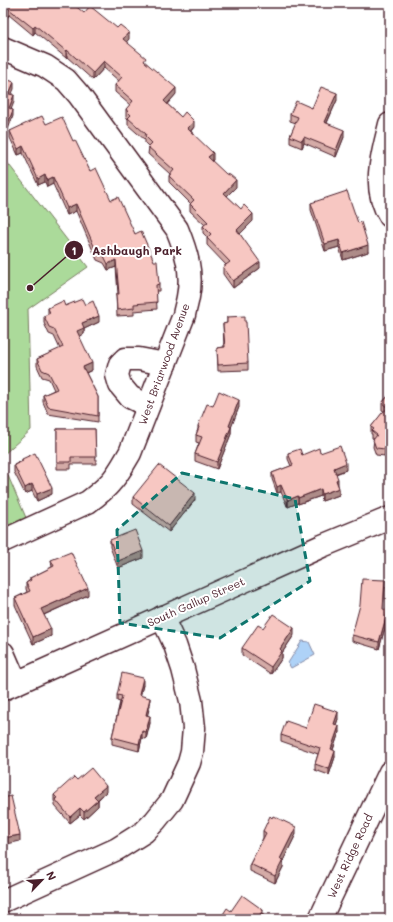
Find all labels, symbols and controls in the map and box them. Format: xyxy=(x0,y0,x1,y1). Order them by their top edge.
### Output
callout: Ashbaugh Park xyxy=(64,238,190,262)
text: 1 xyxy=(71,242,77,258)
text: Ashbaugh Park xyxy=(92,242,182,258)
street label: West Briarwood Avenue xyxy=(135,301,193,427)
street label: South Gallup Street xyxy=(145,573,247,630)
street label: West Ridge Road xyxy=(323,811,376,901)
north arrow xyxy=(22,860,62,900)
text: N xyxy=(43,869,60,883)

